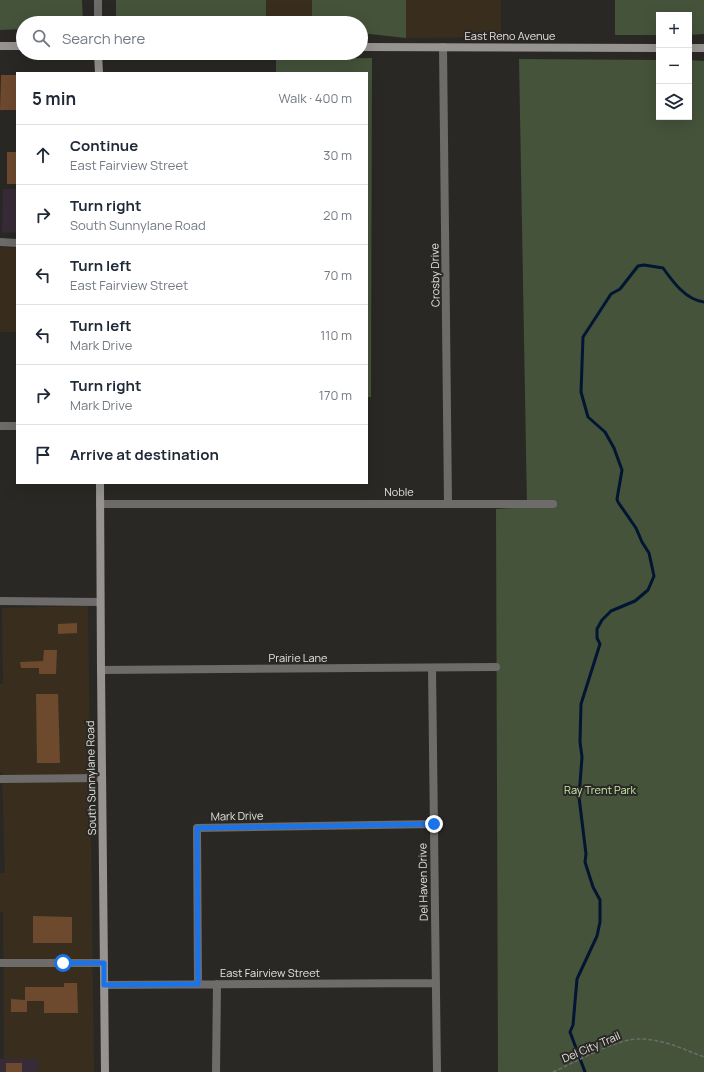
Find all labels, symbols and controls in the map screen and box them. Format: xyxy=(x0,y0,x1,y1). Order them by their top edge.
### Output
map controls xyxy=(656,12,692,120)
button: + xyxy=(656,12,692,48)
search box xyxy=(16,16,368,60)
icon: search xyxy=(30,27,52,49)
text: Search here xyxy=(62,28,145,49)
street label: East Reno Avenue xyxy=(465,28,556,43)
button: − xyxy=(656,48,692,84)
button: layers xyxy=(656,84,692,120)
text: 5 min xyxy=(32,87,76,110)
text: Walk · 400 m xyxy=(278,89,352,107)
text: Continue xyxy=(70,135,138,156)
icon: ahead xyxy=(32,144,54,166)
text: 30 m xyxy=(323,146,352,164)
text: East Fairview Street xyxy=(70,156,188,174)
text: Turn right xyxy=(70,195,141,216)
icon: right xyxy=(32,204,54,226)
text: 20 m xyxy=(323,206,352,224)
text: South Sunnylane Road xyxy=(70,216,206,234)
street label: Crosby Drive xyxy=(426,242,443,307)
text: Turn left xyxy=(70,255,132,276)
icon: left xyxy=(32,264,54,286)
text: 70 m xyxy=(324,266,352,284)
text: East Fairview Street xyxy=(70,276,188,294)
text: Turn left xyxy=(70,315,132,336)
icon: left xyxy=(32,324,54,346)
text: 110 m xyxy=(320,326,352,344)
text: Mark Drive xyxy=(70,336,132,354)
text: Turn right xyxy=(70,375,141,396)
icon: right xyxy=(32,384,54,406)
text: 170 m xyxy=(319,386,352,404)
text: Mark Drive xyxy=(70,396,132,414)
icon: arrive xyxy=(32,444,54,466)
text: Arrive at destination xyxy=(70,444,219,465)
street label: Noble xyxy=(384,484,414,499)
street label: Prairie Lane xyxy=(269,650,328,665)
street label: South Sunnylane Road xyxy=(82,720,99,836)
park label: Ray Trent Park xyxy=(564,782,636,797)
street label: Mark Drive xyxy=(211,808,264,823)
route end xyxy=(425,815,443,833)
street label: Del Haven Drive xyxy=(414,842,431,921)
route start xyxy=(54,954,72,972)
street label: East Fairview Street xyxy=(220,965,320,980)
street label: Del City Trail xyxy=(559,1027,622,1066)

